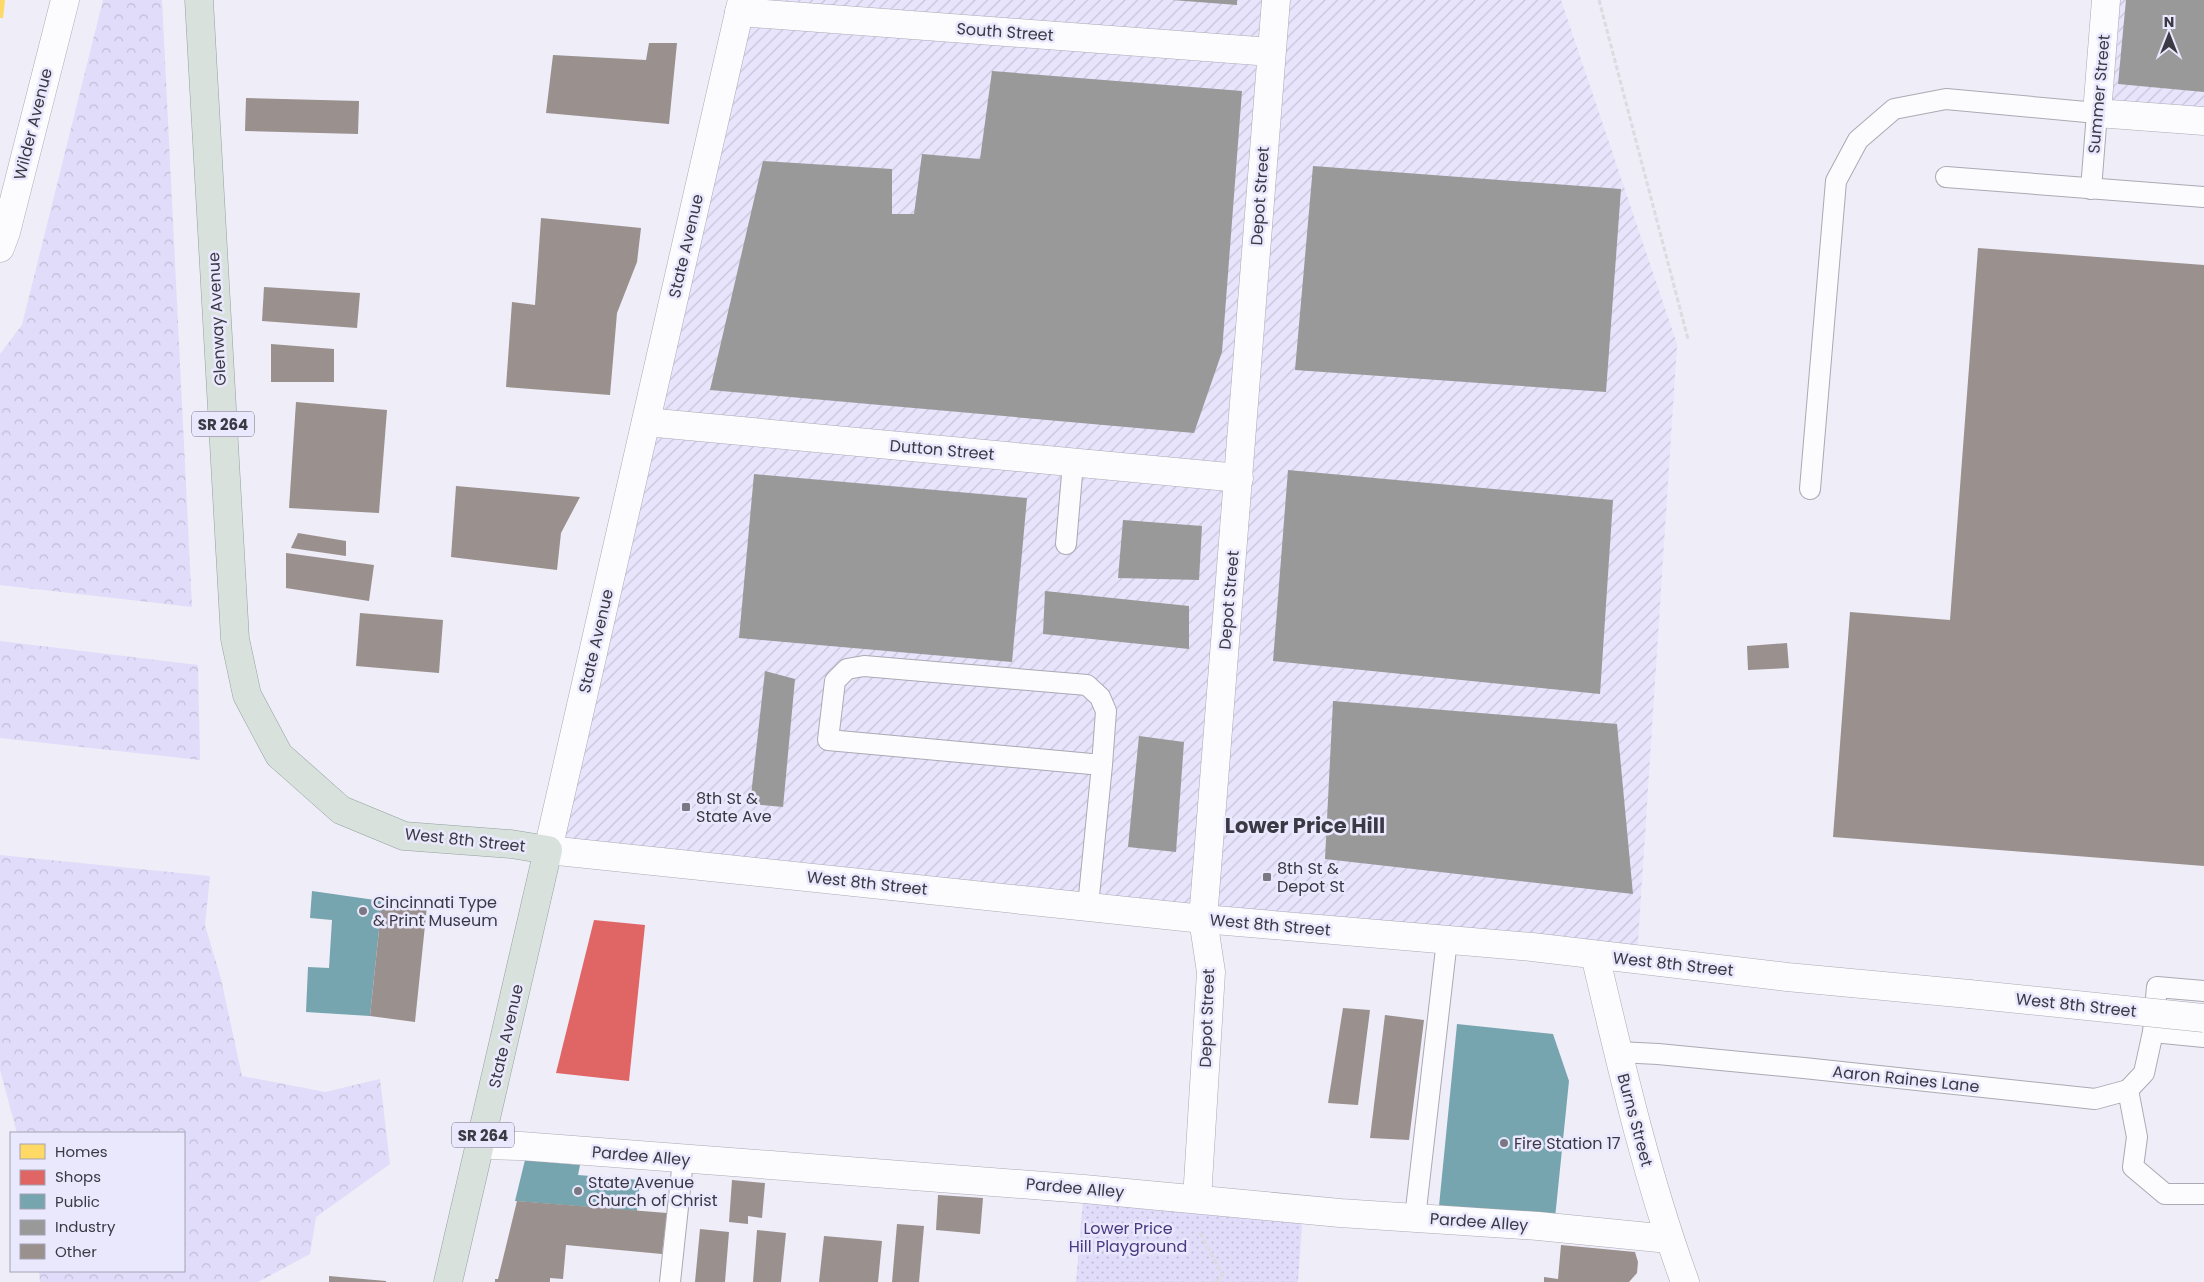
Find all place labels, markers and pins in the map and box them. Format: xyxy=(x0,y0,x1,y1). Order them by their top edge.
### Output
place label: 8th St & State Ave xyxy=(696,787,772,828)
marker: 8th St & State Ave xyxy=(680,801,692,813)
place label: 8th St & Depot St xyxy=(1277,857,1345,898)
marker: 8th St & Depot St xyxy=(1261,871,1273,883)
place label: Cincinnati Type & Print Museum xyxy=(373,891,498,932)
marker: Cincinnati Type & Print Museum xyxy=(357,905,369,917)
place label: Fire Station 17 xyxy=(1514,1132,1621,1155)
marker: Fire Station 17 xyxy=(1498,1137,1510,1149)
place label: State Avenue Church of Christ xyxy=(588,1171,718,1212)
marker: State Avenue Church of Christ xyxy=(572,1185,584,1197)

